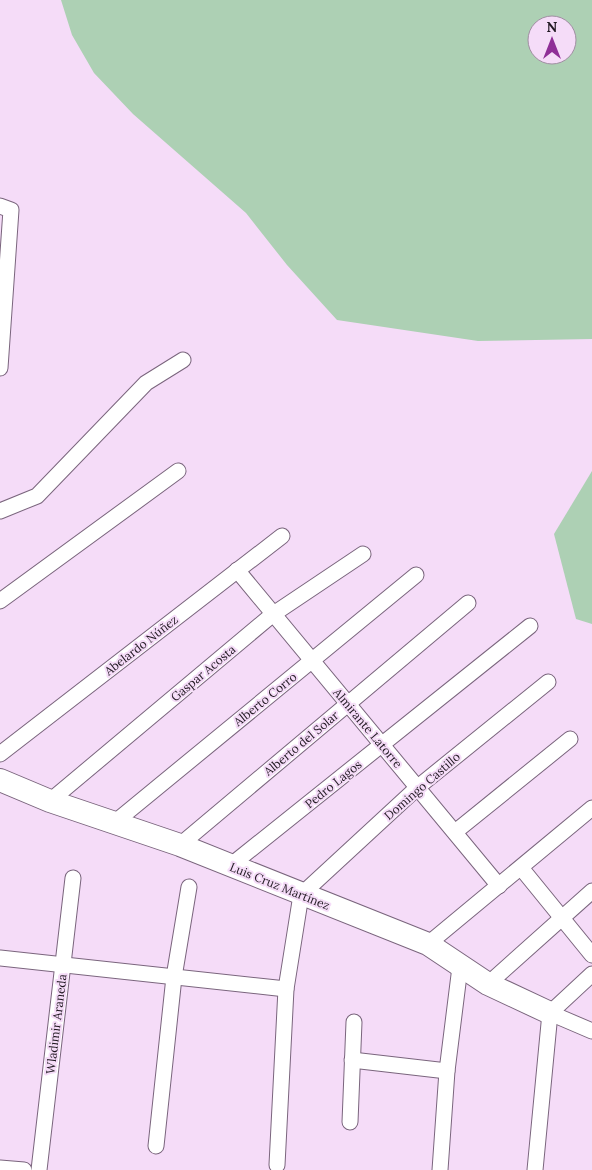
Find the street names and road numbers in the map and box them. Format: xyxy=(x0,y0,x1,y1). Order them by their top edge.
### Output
street label: Abelardo Núñez xyxy=(100,612,181,679)
street label: Gaspar Acosta xyxy=(168,642,238,704)
street label: Alberto Corro xyxy=(230,669,300,730)
street label: Almirante Latorre xyxy=(330,684,406,771)
street label: Alberto del Solar xyxy=(260,707,342,779)
street label: Domingo Castillo xyxy=(381,749,463,823)
street label: Pedro Lagos xyxy=(302,756,365,811)
street label: Luis Cruz Martínez xyxy=(228,859,332,913)
street label: Wladimir Araneda xyxy=(42,973,70,1075)

